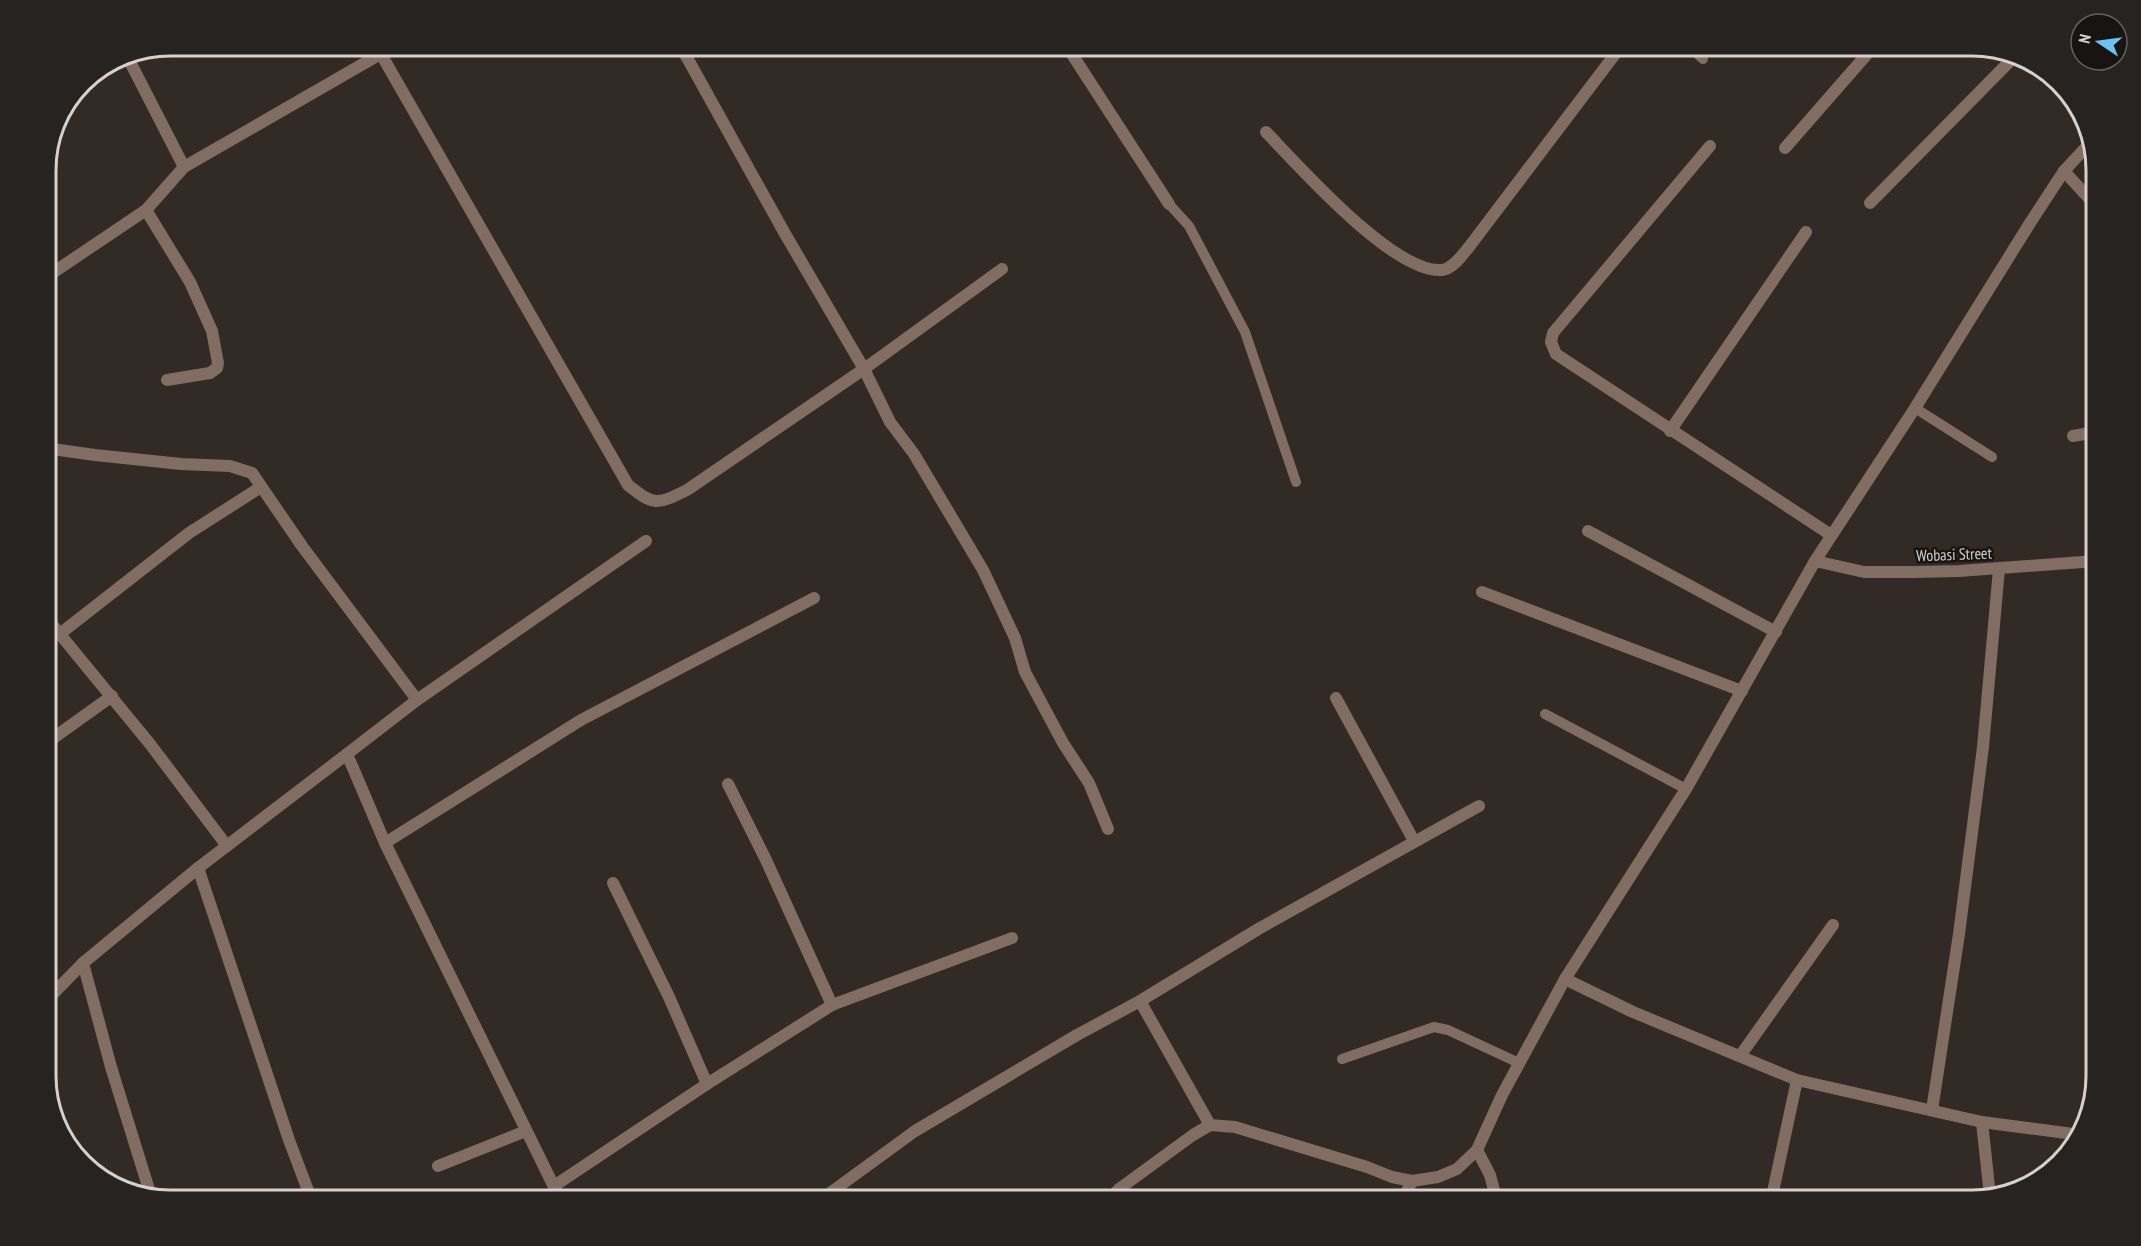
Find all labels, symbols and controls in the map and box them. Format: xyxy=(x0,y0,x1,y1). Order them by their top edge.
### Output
north arrow xyxy=(2069,12,2129,72)
text: N xyxy=(2074,32,2095,45)
street label: Wobasi Street xyxy=(1916,543,1993,565)

